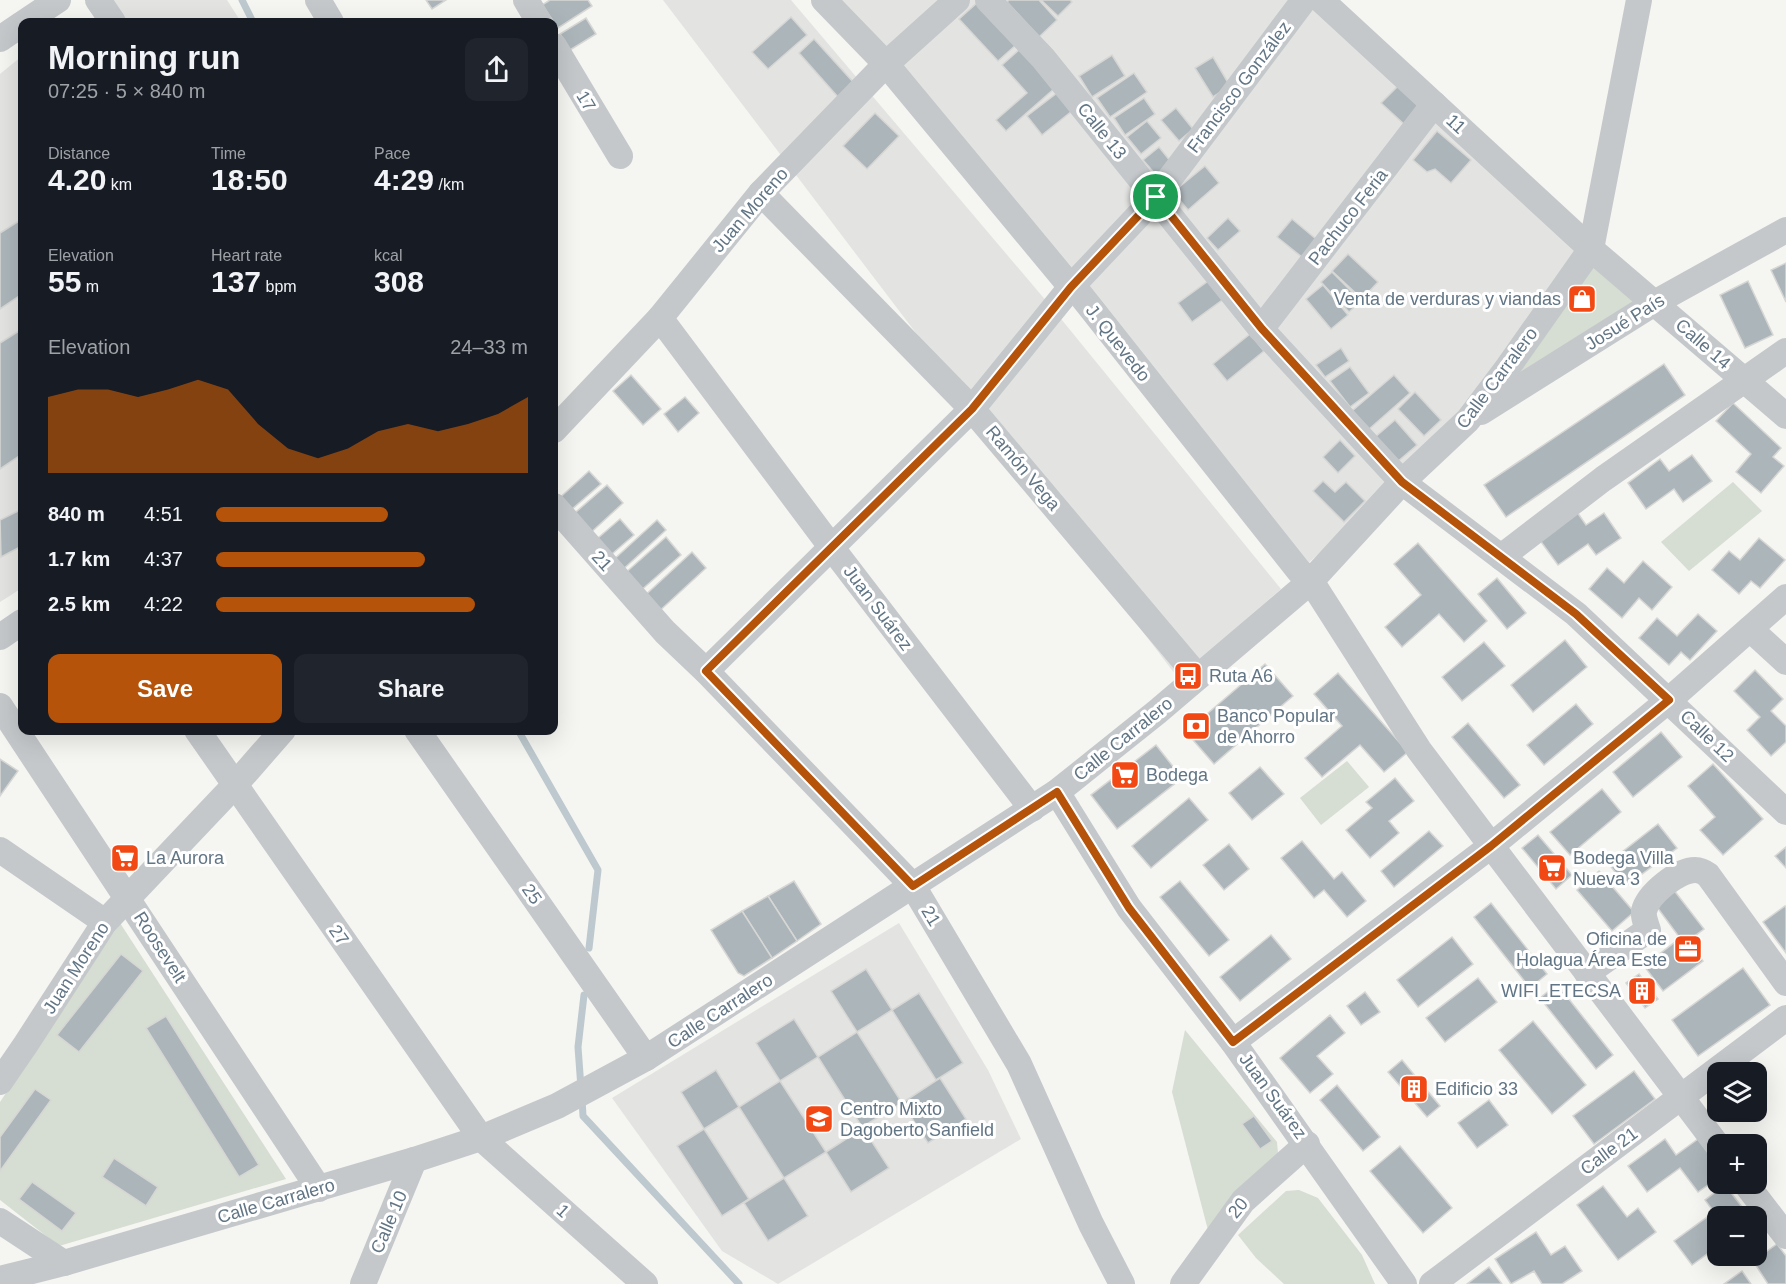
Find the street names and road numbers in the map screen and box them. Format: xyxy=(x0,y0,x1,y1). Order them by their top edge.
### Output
street label: Francisco González xyxy=(1183,17,1295,157)
street label: 17 xyxy=(572,87,600,115)
street label: Calle 13 xyxy=(1073,99,1131,163)
street label: 11 xyxy=(1442,110,1470,138)
street label: Juan Moreno xyxy=(708,164,792,256)
street label: Pachuco Feria xyxy=(1304,164,1392,269)
street label: Josué País xyxy=(1582,290,1668,354)
street label: J. Quevedo xyxy=(1082,301,1154,385)
street label: Calle 14 xyxy=(1672,315,1734,373)
street label: Calle Carralero xyxy=(1453,324,1541,432)
street label: Ramón Vega xyxy=(982,422,1065,515)
street label: 21 xyxy=(588,547,616,575)
street label: Juan Suárez xyxy=(840,562,916,654)
street label: Calle Carralero xyxy=(1070,693,1176,785)
street label: Calle 12 xyxy=(1676,706,1738,766)
street label: 25 xyxy=(518,880,546,908)
street label: 21 xyxy=(917,902,945,930)
street label: Roosevelt xyxy=(130,908,190,986)
street label: Juan Moreno xyxy=(39,918,113,1018)
street label: 27 xyxy=(325,921,353,949)
street label: Calle Carralero xyxy=(664,970,776,1052)
street label: Juan Suárez xyxy=(1235,1049,1311,1143)
street label: Calle 21 xyxy=(1577,1123,1641,1179)
street label: Calle Carralero xyxy=(215,1175,337,1227)
street label: Calle 10 xyxy=(367,1188,411,1256)
street label: 20 xyxy=(1224,1194,1252,1222)
street label: 1 xyxy=(553,1200,573,1222)

